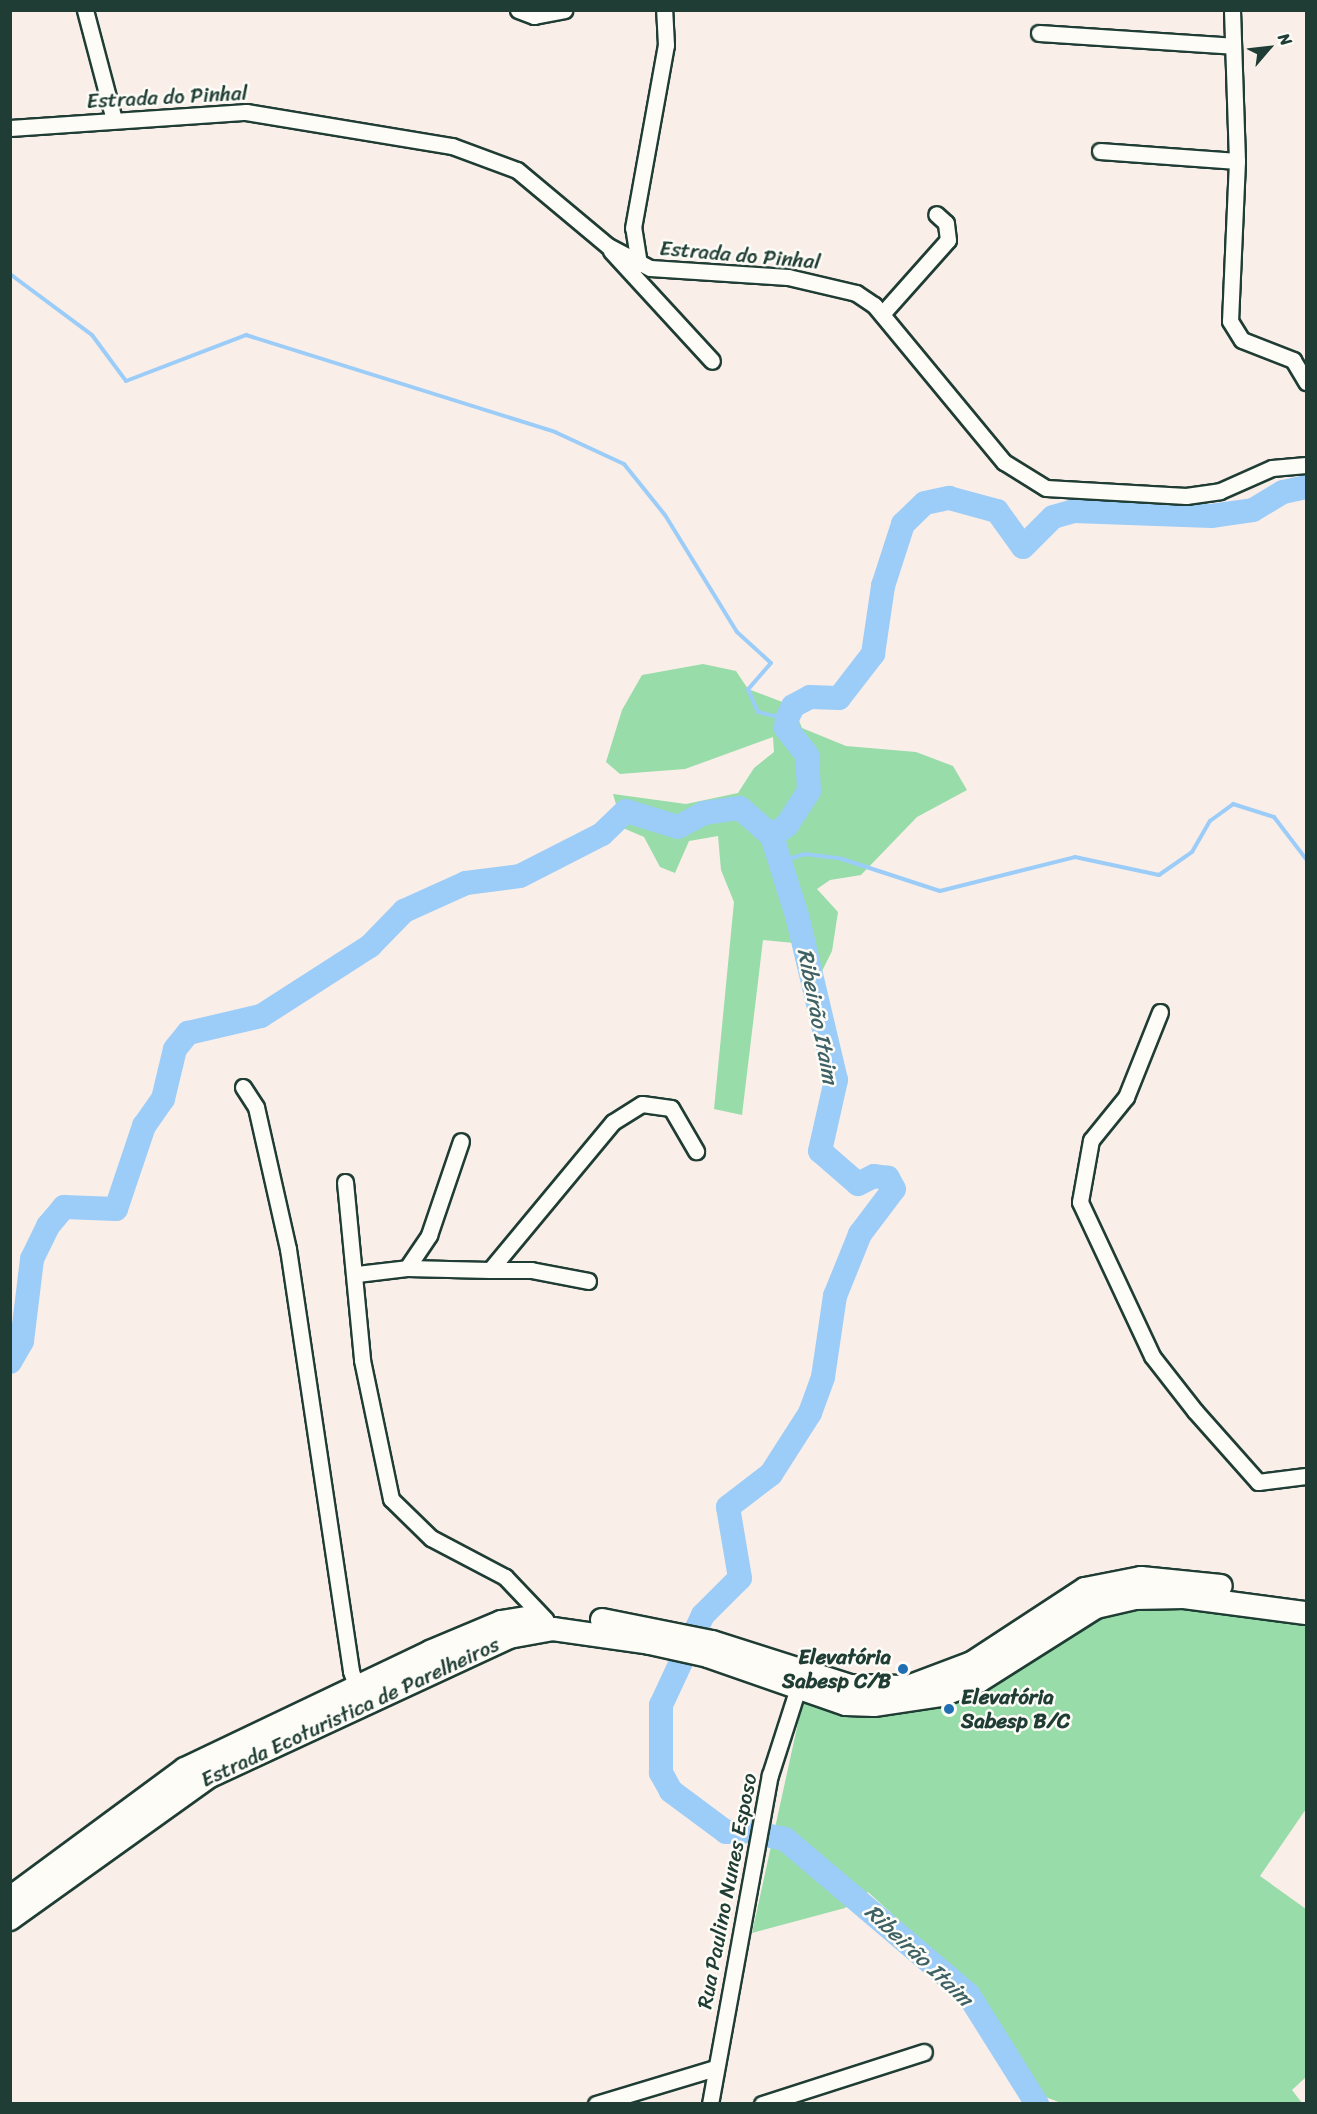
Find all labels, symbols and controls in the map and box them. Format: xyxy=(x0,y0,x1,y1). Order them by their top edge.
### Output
north arrow xyxy=(1239,18,1299,78)
text: N xyxy=(1270,28,1301,51)
street label: Estrada do Pinhal xyxy=(86,80,248,114)
street label: Estrada do Pinhal xyxy=(659,235,821,275)
water label: Ribeirão Itaim xyxy=(792,946,844,1086)
street label: Estrada Ecoturistica de Parelheiros xyxy=(196,1631,504,1793)
place label: Elevatória Sabesp C/B xyxy=(782,1644,891,1694)
marker: Elevatória Sabesp C/B xyxy=(896,1662,910,1676)
place label: Elevatória Sabesp B/C xyxy=(961,1684,1070,1734)
marker: Elevatória Sabesp B/C xyxy=(942,1702,956,1716)
street label: Rua Paulino Nunes Esposo xyxy=(692,1771,762,2011)
water label: Ribeirão Itaim xyxy=(859,1898,979,2012)

